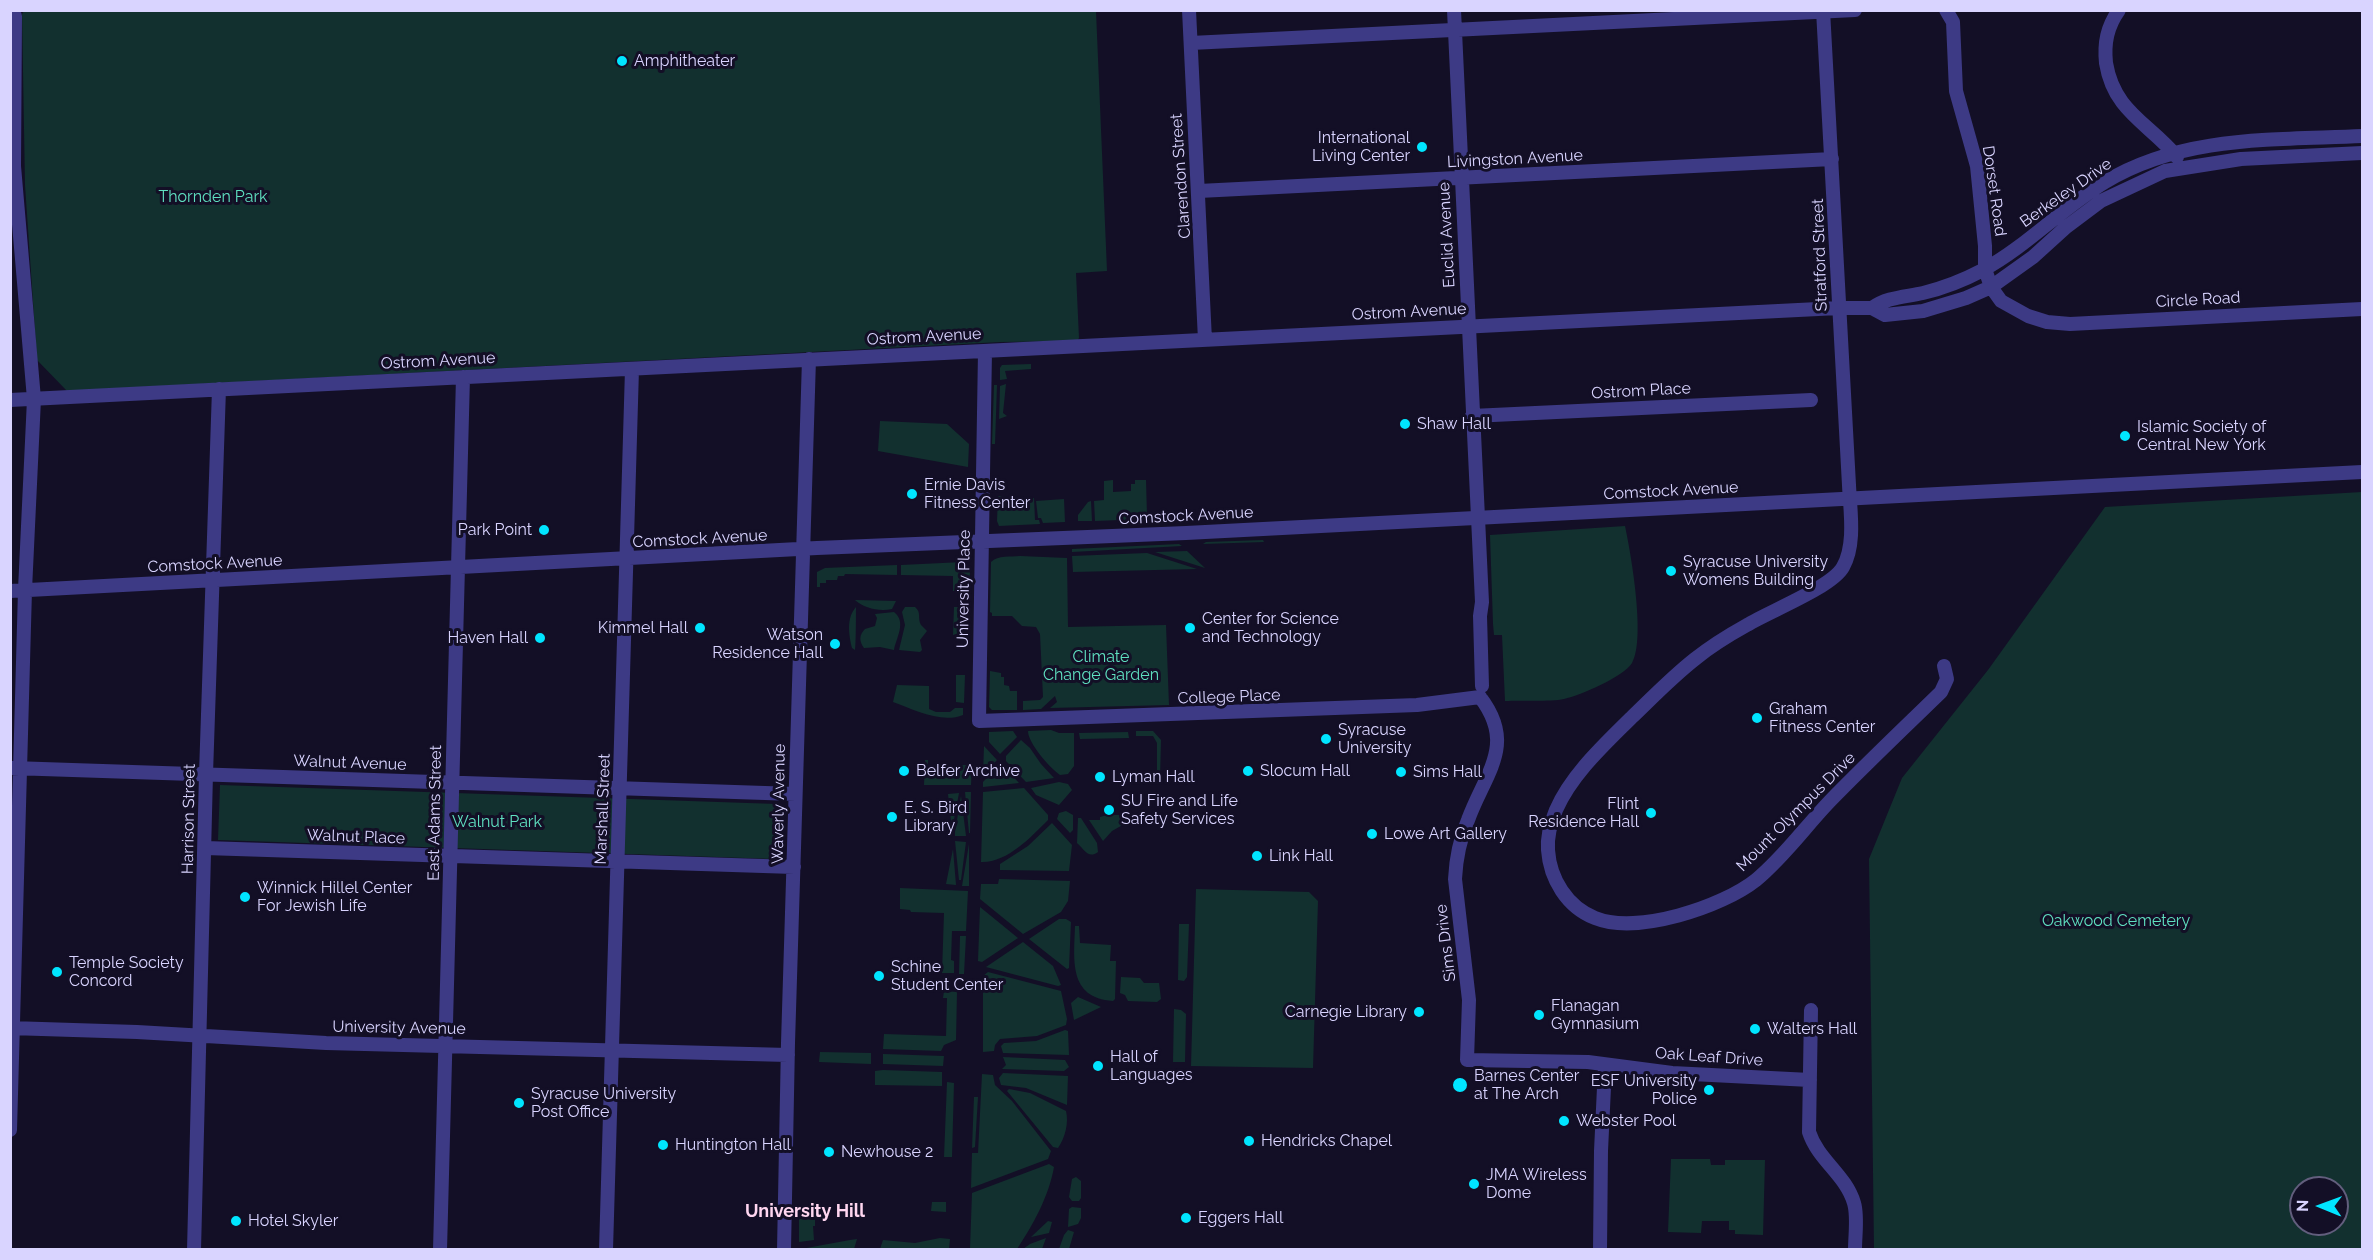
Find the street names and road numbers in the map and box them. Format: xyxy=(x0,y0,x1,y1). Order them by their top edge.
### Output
street label: Clarendon Street xyxy=(1167,113,1195,239)
street label: Dorset Road xyxy=(1978,144,2010,238)
street label: Livingston Avenue xyxy=(1447,146,1583,172)
street label: Berkeley Drive xyxy=(2016,154,2116,232)
street label: Euclid Avenue xyxy=(1435,182,1459,288)
street label: Stratford Street xyxy=(1808,198,1832,312)
street label: Circle Road xyxy=(2155,288,2241,312)
street label: Ostrom Avenue xyxy=(1351,299,1467,325)
street label: Ostrom Avenue xyxy=(866,324,982,350)
street label: Ostrom Avenue xyxy=(380,348,496,374)
street label: Ostrom Place xyxy=(1591,379,1691,403)
street label: Comstock Avenue xyxy=(1603,478,1739,504)
street label: Comstock Avenue xyxy=(1118,503,1254,529)
street label: Comstock Avenue xyxy=(632,526,768,552)
street label: University Place xyxy=(953,530,975,648)
street label: Comstock Avenue xyxy=(147,551,283,577)
street label: College Place xyxy=(1177,686,1281,708)
street label: Waverly Avenue xyxy=(768,744,790,864)
street label: East Adams Street xyxy=(424,745,446,881)
street label: Mount Olympus Drive xyxy=(1732,748,1860,876)
street label: Walnut Avenue xyxy=(293,751,407,775)
street label: Marshall Street xyxy=(591,753,615,865)
street label: Harrison Street xyxy=(178,764,200,874)
street label: Walnut Place xyxy=(307,826,405,848)
street label: Sims Drive xyxy=(1432,903,1460,983)
street label: University Avenue xyxy=(332,1017,466,1039)
street label: Oak Leaf Drive xyxy=(1654,1044,1764,1070)

